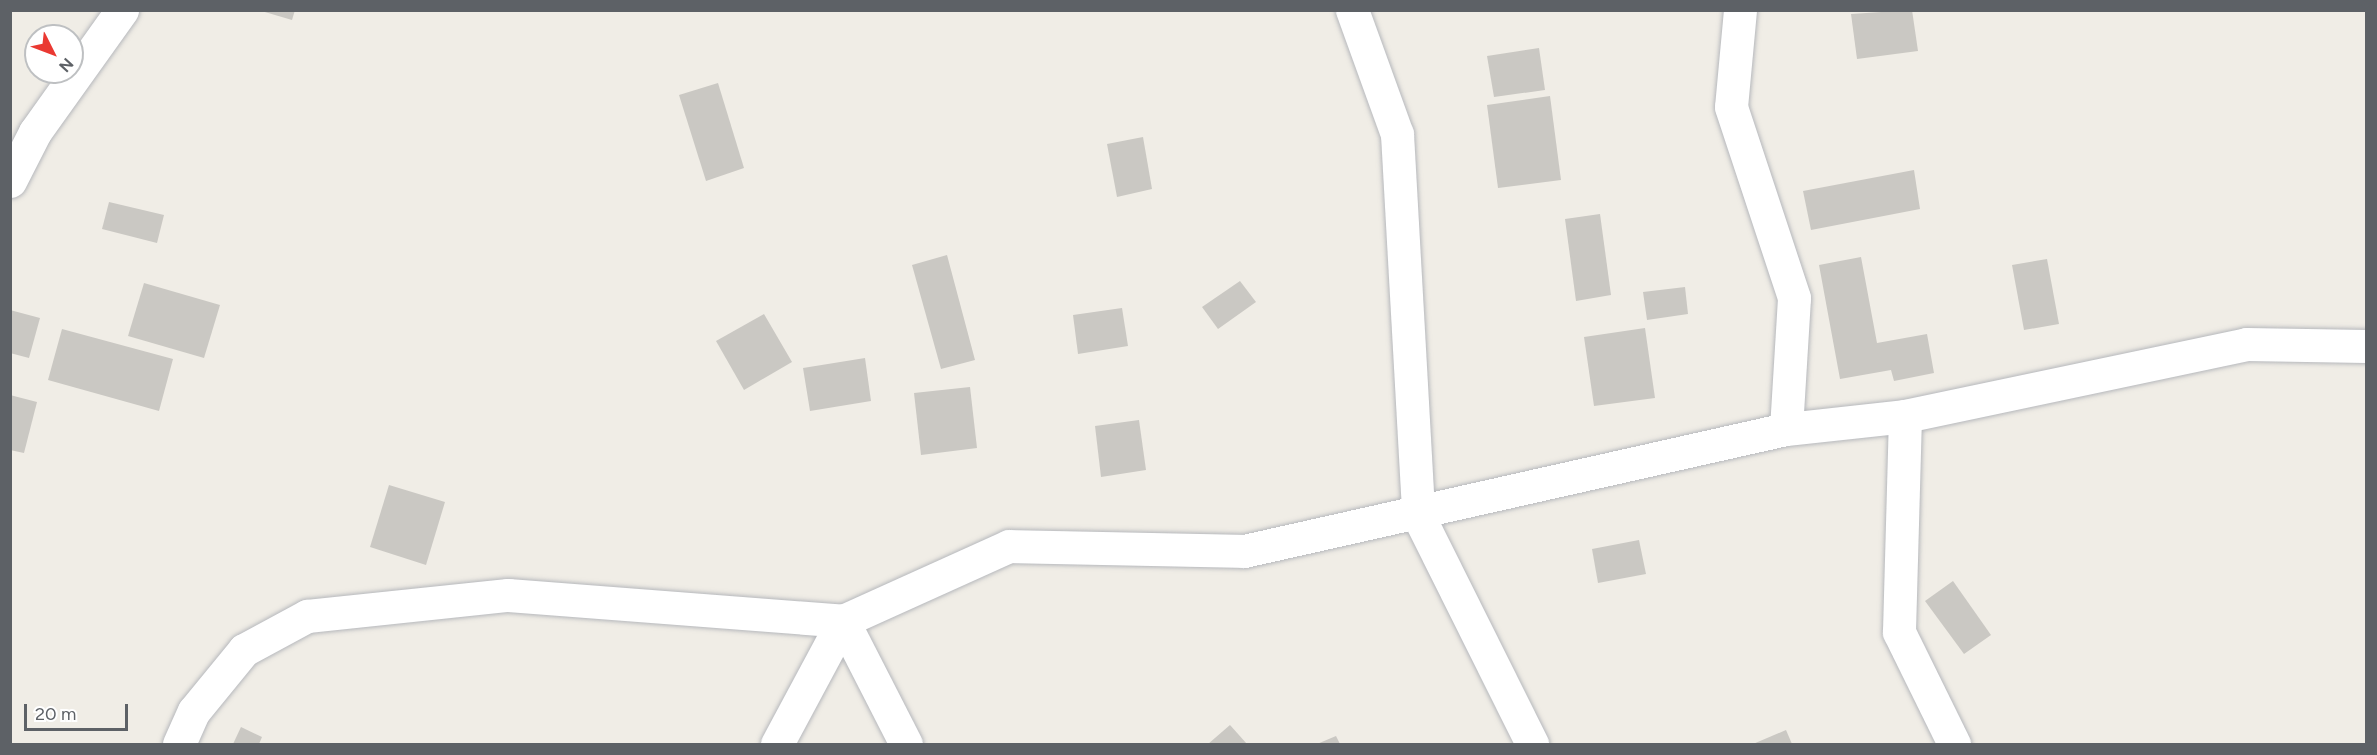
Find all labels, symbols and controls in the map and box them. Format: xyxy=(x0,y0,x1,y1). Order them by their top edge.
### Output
north arrow xyxy=(24,24,84,84)
text: N xyxy=(55,54,77,76)
scale bar xyxy=(27,692,130,730)
text: 20 m xyxy=(35,703,76,725)

